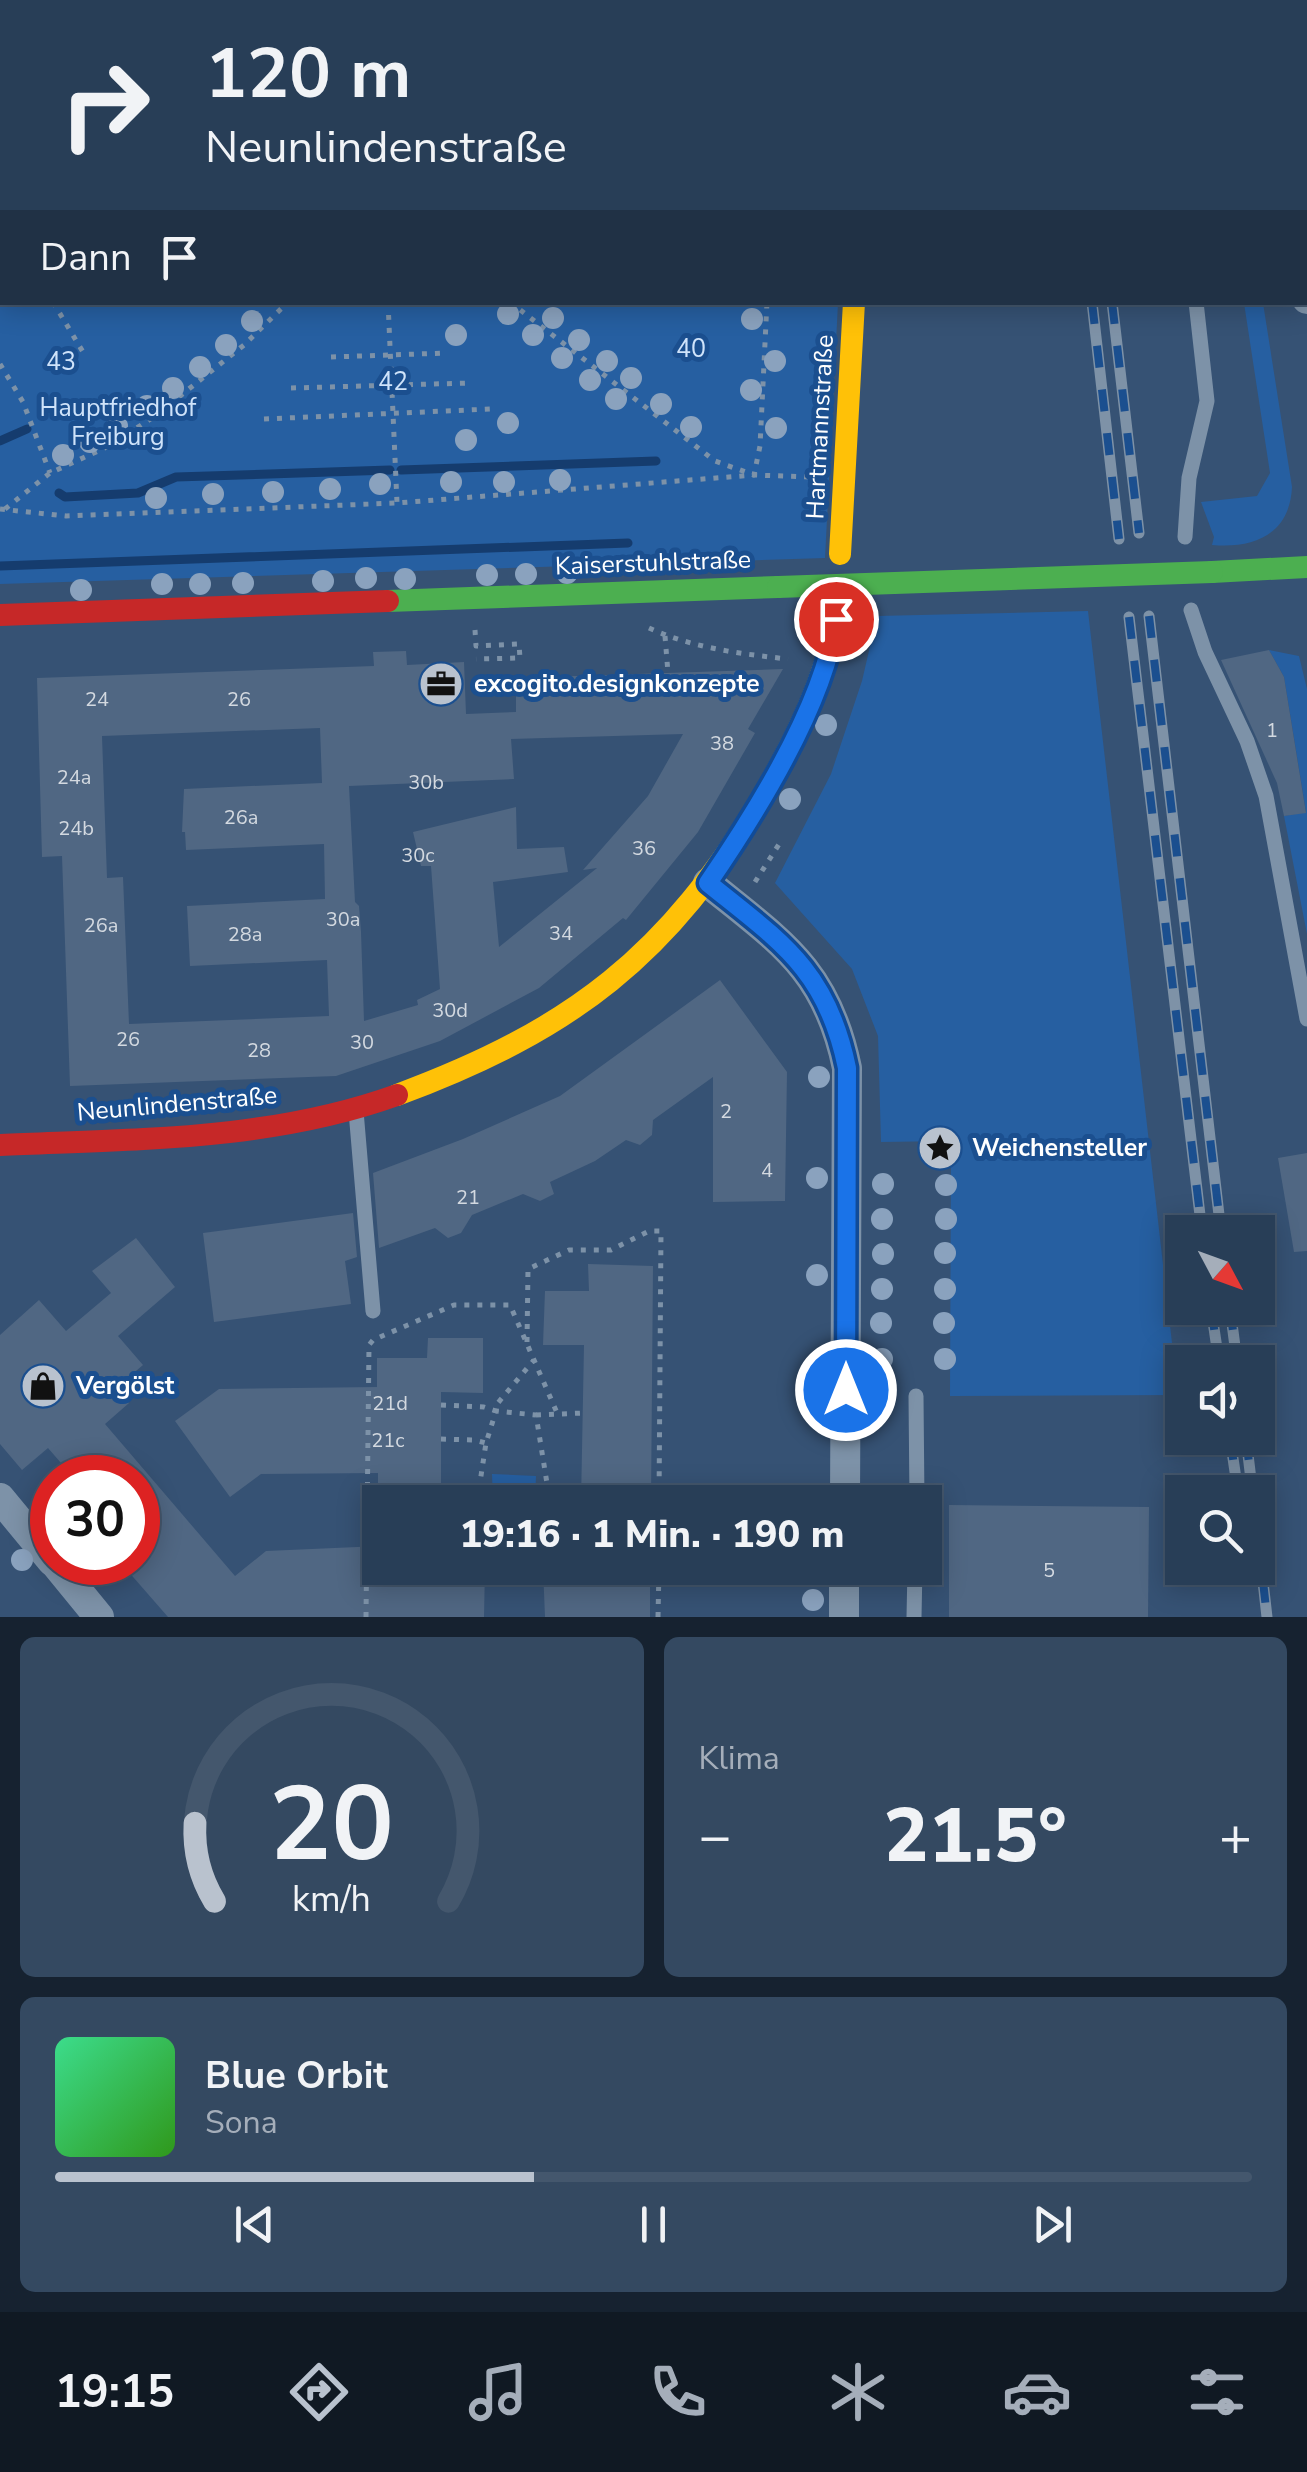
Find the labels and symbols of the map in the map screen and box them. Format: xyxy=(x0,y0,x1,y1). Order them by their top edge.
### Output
park label: 40 xyxy=(676,332,706,366)
street label: Hartmannstraße xyxy=(798,334,842,520)
park label: 43 xyxy=(46,345,76,379)
park label: 42 xyxy=(378,365,408,399)
park label: Hauptfriedhof Freiburg xyxy=(40,391,197,454)
street label: Kaiserstuhlstraße xyxy=(554,543,752,583)
pin xyxy=(794,577,879,662)
office icon: excogito.designkonzepte xyxy=(418,661,464,707)
place label: excogito.designkonzepte xyxy=(474,667,759,701)
house number: 24 xyxy=(85,686,109,713)
house number: 26 xyxy=(227,686,251,713)
house number: 1 xyxy=(1266,717,1278,744)
house number: 38 xyxy=(710,730,734,757)
house number: 24a xyxy=(57,764,91,791)
house number: 30b xyxy=(408,769,444,796)
house number: 26a xyxy=(224,804,258,831)
house number: 24b xyxy=(58,815,94,842)
house number: 36 xyxy=(632,835,656,862)
house number: 30c xyxy=(401,842,435,869)
house number: 30a xyxy=(326,906,360,933)
house number: 26a xyxy=(84,912,118,939)
house number: 34 xyxy=(549,920,573,947)
house number: 28a xyxy=(228,921,262,948)
house number: 30d xyxy=(432,997,468,1024)
house number: 26 xyxy=(116,1026,140,1053)
house number: 30 xyxy=(350,1029,374,1056)
house number: 28 xyxy=(247,1037,271,1064)
street label: Neunlindenstraße xyxy=(75,1078,279,1130)
house number: 2 xyxy=(720,1098,732,1125)
place icon: Weichensteller xyxy=(917,1125,963,1171)
place label: Weichensteller xyxy=(972,1131,1147,1165)
house number: 4 xyxy=(761,1157,773,1184)
house number: 21 xyxy=(456,1184,480,1211)
north arrow xyxy=(1165,1215,1275,1325)
position arrow xyxy=(794,1338,898,1442)
shop icon: Vergölst xyxy=(20,1363,66,1409)
place label: Vergölst xyxy=(75,1369,175,1403)
house number: 21d xyxy=(372,1390,408,1417)
house number: 21c xyxy=(371,1427,405,1454)
speed limit sign: 30 xyxy=(30,1455,160,1585)
house number: 5 xyxy=(1043,1557,1055,1584)

